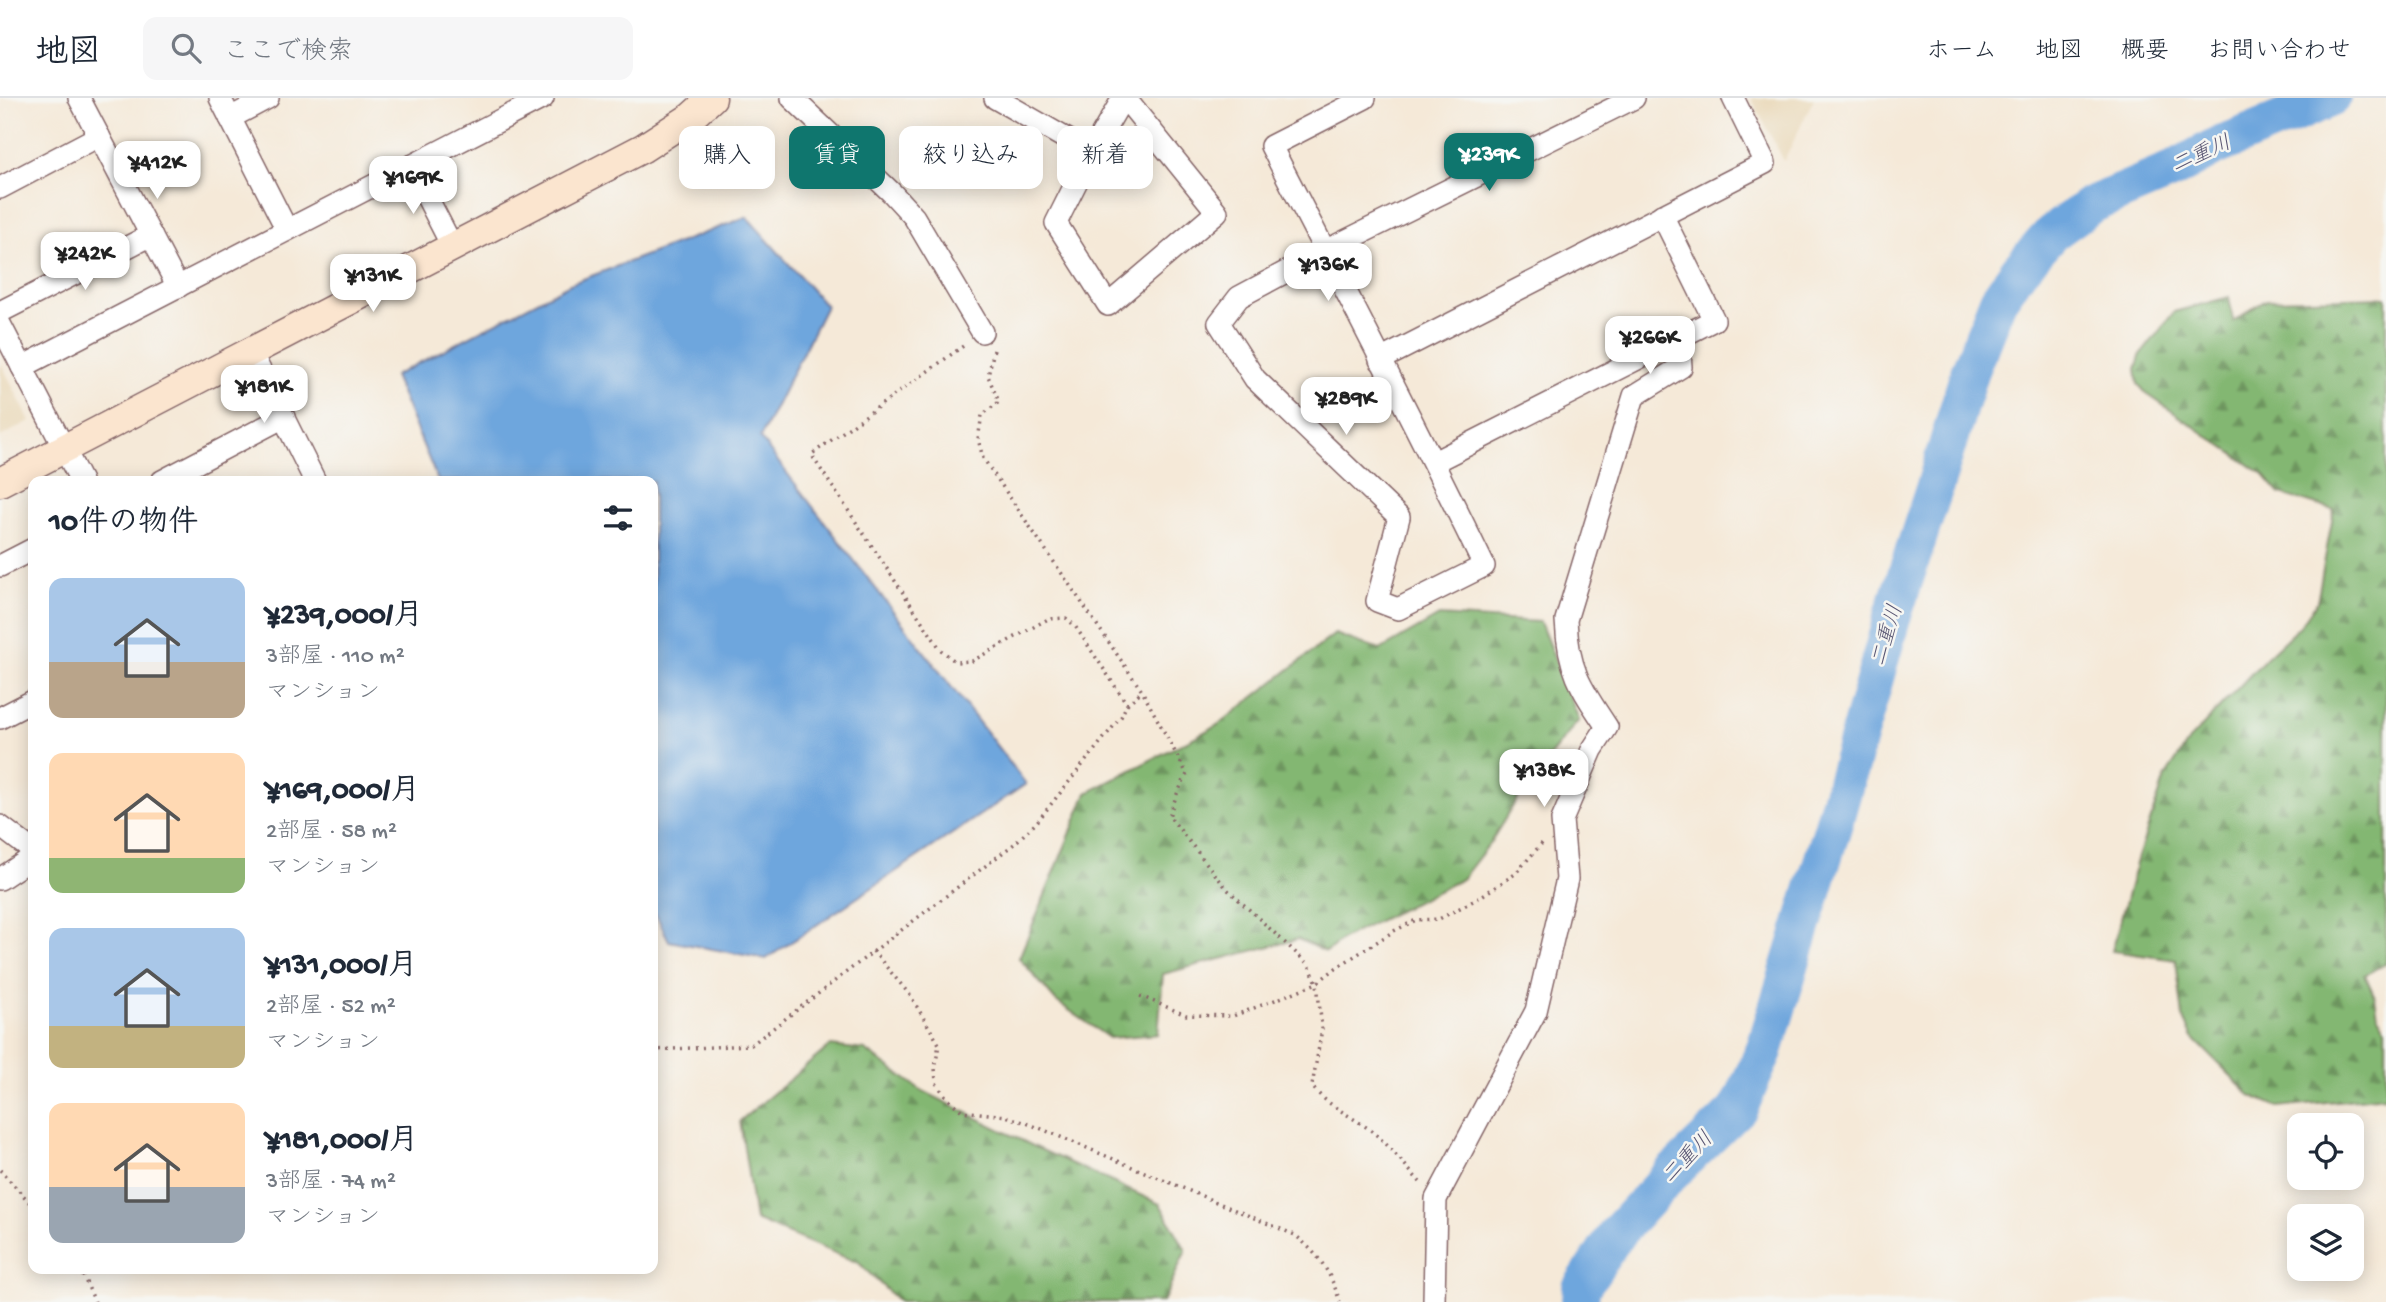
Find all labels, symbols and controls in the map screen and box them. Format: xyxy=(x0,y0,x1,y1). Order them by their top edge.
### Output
search box xyxy=(143,17,633,80)
icon: search xyxy=(167,29,205,67)
text: 地図 xyxy=(35,36,101,74)
text: ここで検索 xyxy=(223,38,353,69)
text: ホーム xyxy=(1926,38,1997,67)
text: 地図 xyxy=(2035,38,2083,67)
text: 概要 xyxy=(2121,38,2169,67)
text: お問い合わせ xyxy=(2207,38,2351,67)
chip: 購入 xyxy=(679,126,775,189)
chip: 賃貸 xyxy=(789,126,885,189)
chip: 絞り込み xyxy=(899,126,1043,189)
chip: 新着 xyxy=(1057,126,1153,189)
water label: 二重川 xyxy=(2168,131,2236,180)
pin: ¥239K xyxy=(1440,134,1538,193)
pin: ¥412K xyxy=(108,141,206,201)
text: ¥239K xyxy=(1460,142,1518,169)
text: ¥412K xyxy=(130,150,184,177)
pin: ¥169K xyxy=(364,156,462,216)
text: ¥169K xyxy=(385,165,441,192)
pin: ¥242K xyxy=(36,232,134,292)
text: ¥242K xyxy=(57,241,113,268)
pin: ¥136K xyxy=(1279,244,1377,303)
text: ¥136K xyxy=(1300,252,1356,279)
pin: ¥131K xyxy=(324,254,422,314)
text: ¥131K xyxy=(346,263,400,290)
pin: ¥266K xyxy=(1601,316,1699,376)
text: ¥266K xyxy=(1621,325,1679,352)
pin: ¥181K xyxy=(215,366,313,425)
text: ¥181K xyxy=(237,374,291,401)
pin: ¥289K xyxy=(1297,378,1395,437)
text: ¥289K xyxy=(1317,386,1375,413)
icon: filters xyxy=(599,499,637,537)
text: 10件の物件 xyxy=(49,507,198,542)
text: ¥239,000/月 xyxy=(266,600,423,635)
water label: 二重川 xyxy=(1867,602,1910,670)
icon: home xyxy=(105,606,189,690)
text: 3部屋 · 110 m² xyxy=(266,644,405,671)
text: マンション xyxy=(266,680,380,707)
pin: ¥138K xyxy=(1495,750,1593,809)
text: ¥138K xyxy=(1515,758,1573,785)
text: ¥169,000/月 xyxy=(266,775,420,810)
icon: home xyxy=(105,781,189,865)
text: 2部屋 · 58 m² xyxy=(266,819,397,846)
text: マンション xyxy=(266,855,380,882)
text: ¥131,000/月 xyxy=(266,950,417,985)
icon: home xyxy=(105,956,189,1040)
text: 2部屋 · 52 m² xyxy=(266,994,396,1021)
text: マンション xyxy=(266,1030,380,1057)
map controls xyxy=(2287,1113,2364,1281)
button: locate xyxy=(2287,1113,2364,1190)
text: ¥181,000/月 xyxy=(266,1125,418,1160)
water label: 二重川 xyxy=(1657,1127,1720,1190)
icon: home xyxy=(105,1131,189,1215)
text: 3部屋 · 74 m² xyxy=(266,1169,396,1196)
button: layers xyxy=(2287,1204,2364,1281)
text: マンション xyxy=(266,1205,380,1232)

